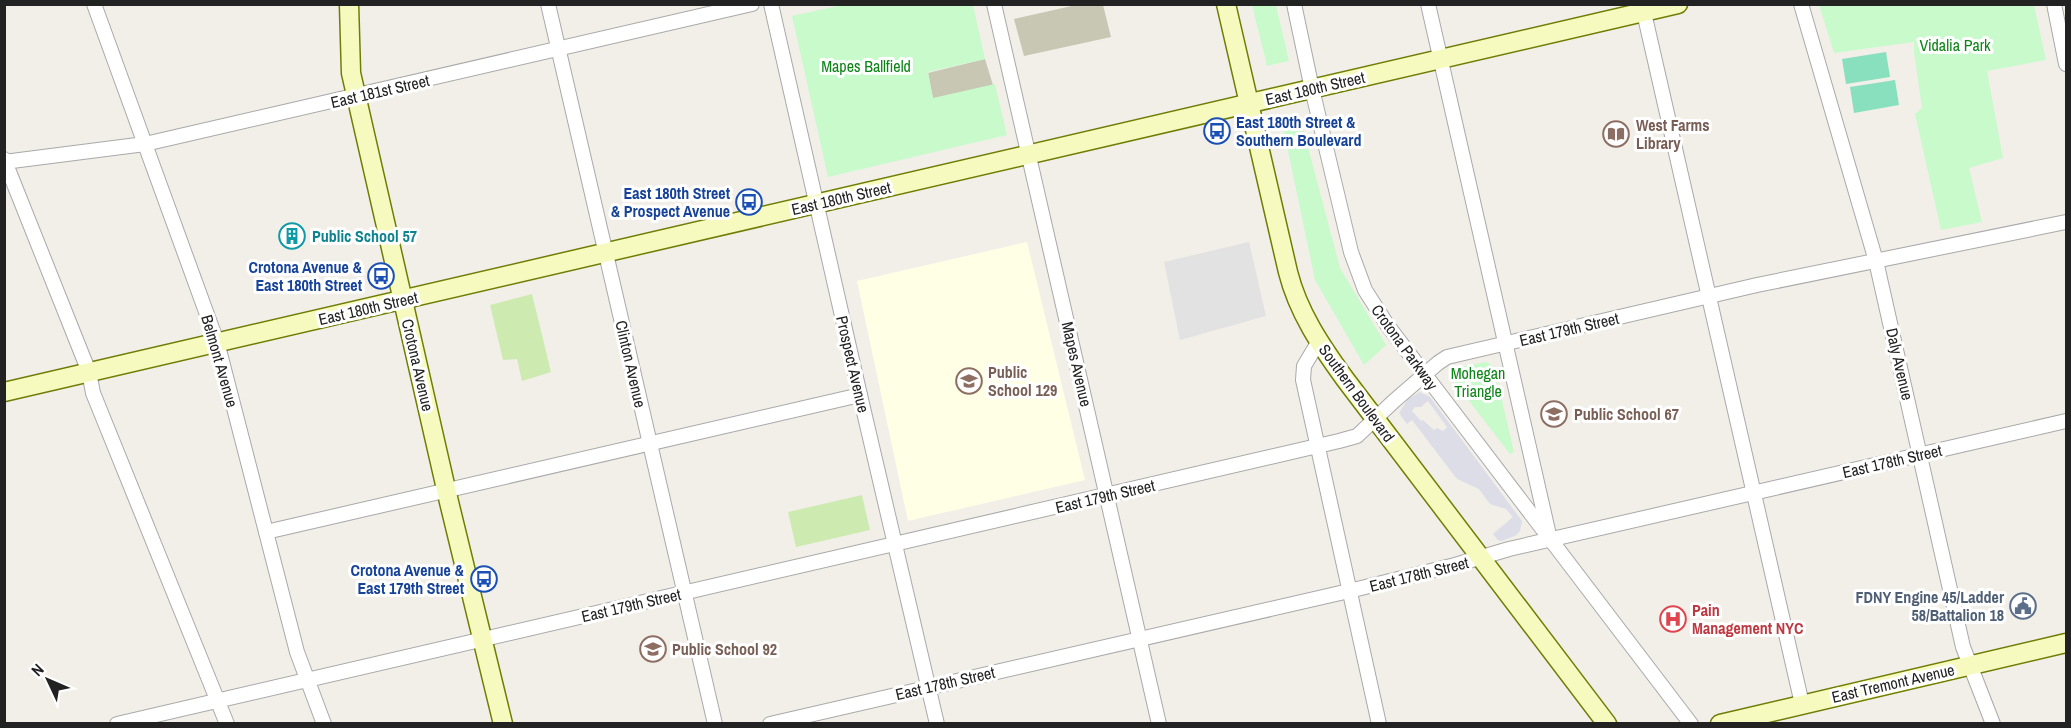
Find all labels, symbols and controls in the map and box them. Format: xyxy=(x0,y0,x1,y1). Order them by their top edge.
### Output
park label: Vidalia Park xyxy=(1919,34,1991,56)
park label: Mapes Ballfield xyxy=(821,55,911,77)
street label: East 180th Street xyxy=(1263,66,1367,110)
street label: East 181st Street xyxy=(328,69,432,113)
place label: East 180th Street & Southern Boulevard xyxy=(1236,111,1361,151)
place label: West Farms Library xyxy=(1636,114,1710,154)
bus stop icon: East 180th Street & Southern Boulevard xyxy=(1202,116,1232,146)
library icon: West Farms Library xyxy=(1601,119,1631,149)
street label: East 180th Street xyxy=(789,176,893,220)
place label: East 180th Street & Prospect Avenue xyxy=(611,182,731,222)
bus stop icon: East 180th Street & Prospect Avenue xyxy=(734,187,764,217)
building icon: Public School 57 xyxy=(277,221,307,251)
place label: Public School 57 xyxy=(312,225,417,247)
place label: Crotona Avenue & East 180th Street xyxy=(249,256,363,296)
bus stop icon: Crotona Avenue & East 180th Street xyxy=(366,261,396,291)
street label: East 180th Street xyxy=(316,286,420,330)
street label: Crotona Parkway xyxy=(1367,300,1444,395)
street label: East 179th Street xyxy=(1517,307,1621,351)
street label: Belmont Avenue xyxy=(196,312,244,410)
street label: Prospect Avenue xyxy=(831,313,875,415)
street label: Crotona Avenue xyxy=(397,317,439,413)
street label: Clinton Avenue xyxy=(610,318,652,410)
street label: Mapes Avenue xyxy=(1057,319,1097,409)
street label: Daly Avenue xyxy=(1881,326,1919,402)
street label: Southern Boulevard xyxy=(1314,340,1400,446)
place label: Public School 129 xyxy=(988,361,1057,401)
park label: Mohegan Triangle xyxy=(1451,362,1505,402)
school or university icon: Public School 129 xyxy=(954,366,984,396)
school or university icon: Public School 67 xyxy=(1539,399,1569,429)
place label: Public School 67 xyxy=(1574,403,1679,425)
street label: East 178th Street xyxy=(1840,439,1944,483)
street label: East 179th Street xyxy=(1053,474,1157,518)
street label: East 178th Street xyxy=(1367,551,1471,597)
place label: Crotona Avenue & East 179th Street xyxy=(351,559,465,599)
bus stop icon: Crotona Avenue & East 179th Street xyxy=(469,564,499,594)
street label: East 179th Street xyxy=(579,583,683,627)
place label: FDNY Engine 45/Ladder 58/Battalion 18 xyxy=(1855,586,2005,626)
public building icon: FDNY Engine 45/Ladder 58/Battalion 18 xyxy=(2008,591,2038,621)
place label: Pain Management NYC xyxy=(1692,599,1804,639)
hospital icon: Pain Management NYC xyxy=(1658,604,1688,634)
school or university icon: Public School 92 xyxy=(638,634,668,664)
place label: Public School 92 xyxy=(672,638,777,660)
north arrow xyxy=(18,650,78,710)
street label: East Tremont Avenue xyxy=(1830,658,1956,708)
text: N xyxy=(26,659,48,681)
street label: East 178th Street xyxy=(893,661,997,705)

